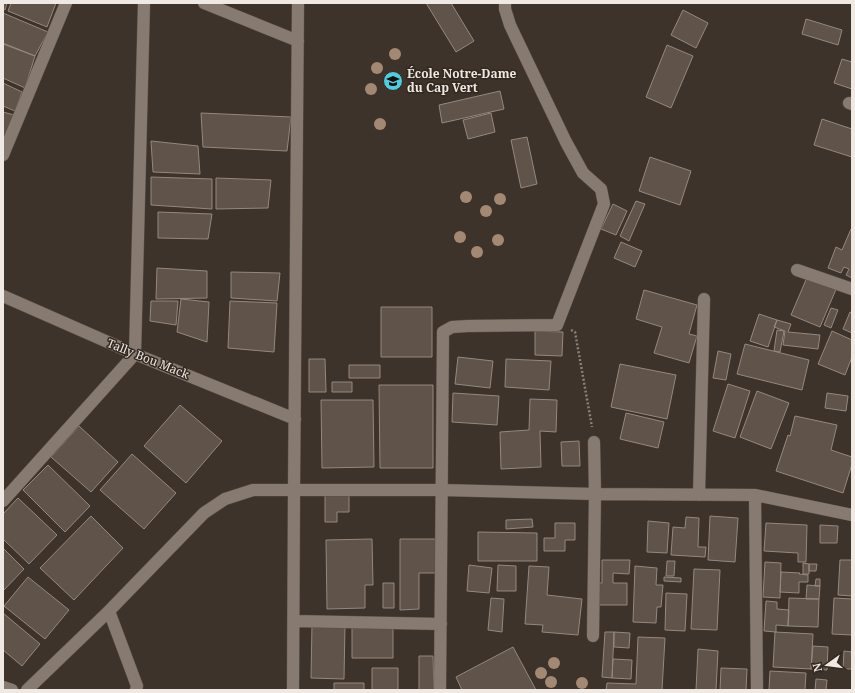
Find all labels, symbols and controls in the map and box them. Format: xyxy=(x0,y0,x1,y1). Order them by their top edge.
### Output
place label: École Notre-Dame du Cap Vert xyxy=(407,65,517,96)
school or university icon: École Notre-Dame du Cap Vert xyxy=(382,70,404,92)
street label: Tally Bou Mack xyxy=(104,334,193,383)
north arrow xyxy=(807,645,847,685)
text: N xyxy=(808,661,825,674)

